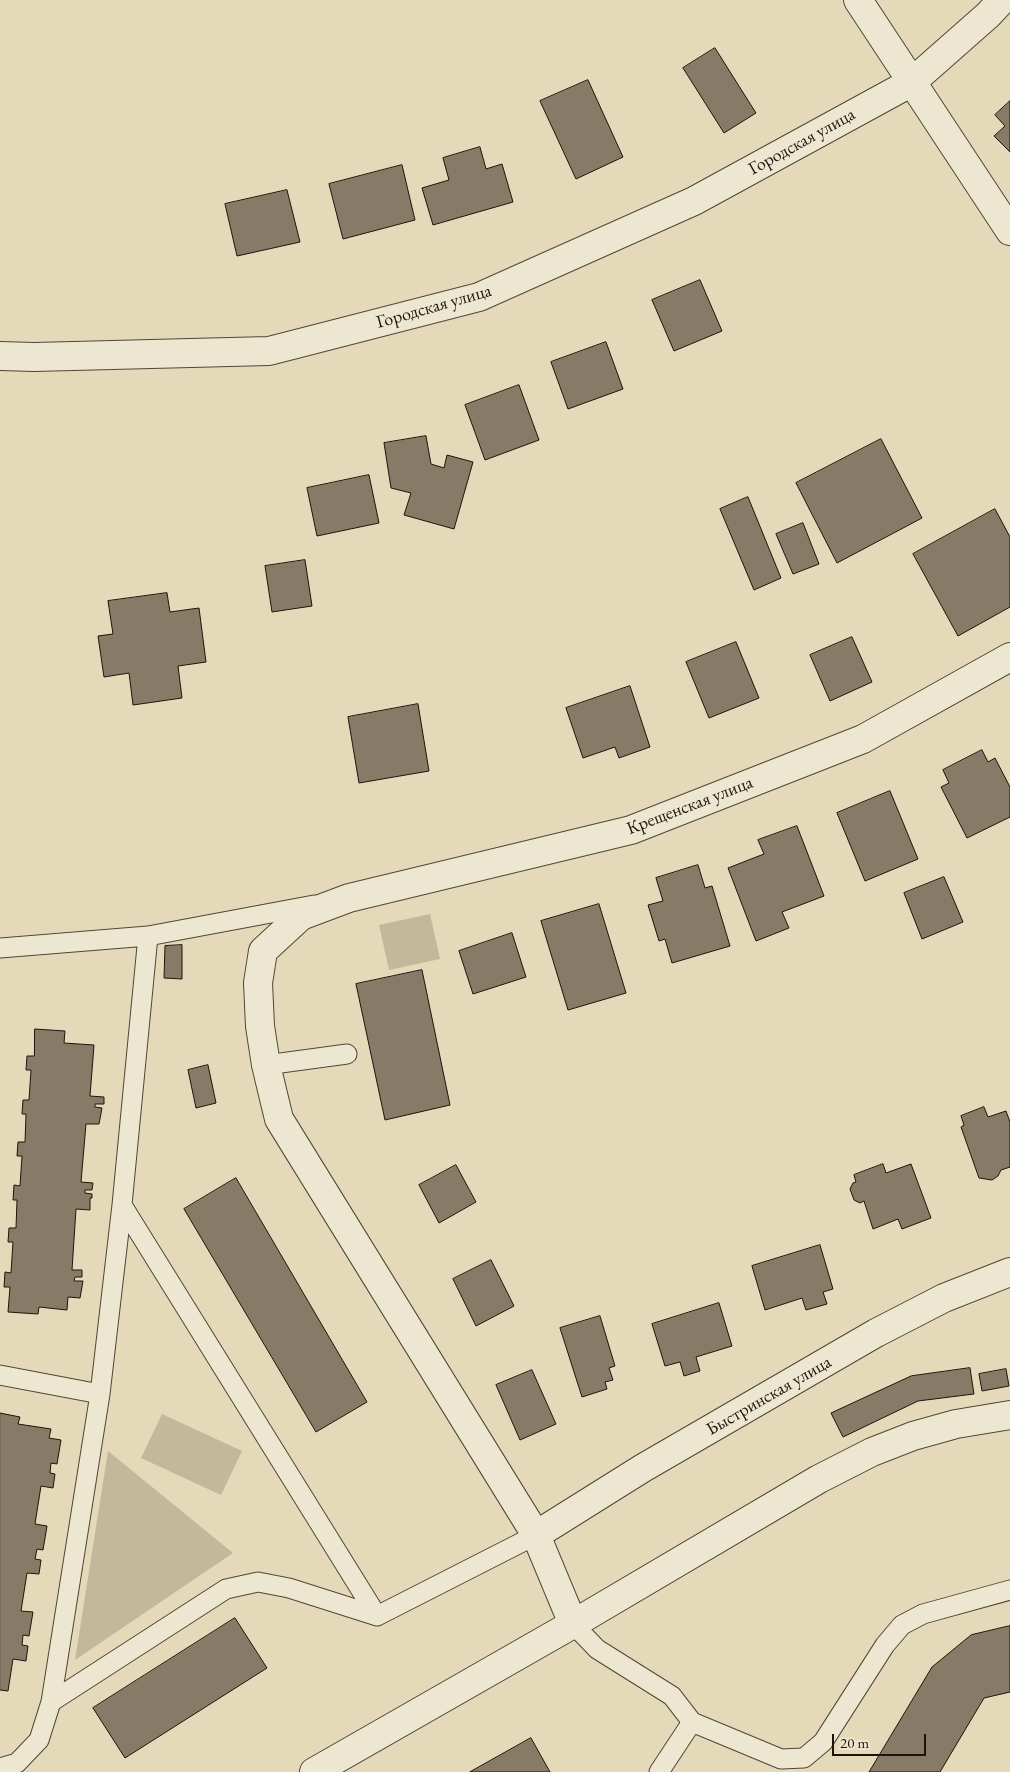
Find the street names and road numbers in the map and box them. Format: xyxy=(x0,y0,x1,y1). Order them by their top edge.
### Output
street label: Городская улица xyxy=(745,104,859,180)
street label: Городская улица xyxy=(374,280,494,334)
street label: Крещенская улица xyxy=(624,772,756,840)
street label: Быстринская улица xyxy=(703,1351,835,1441)

